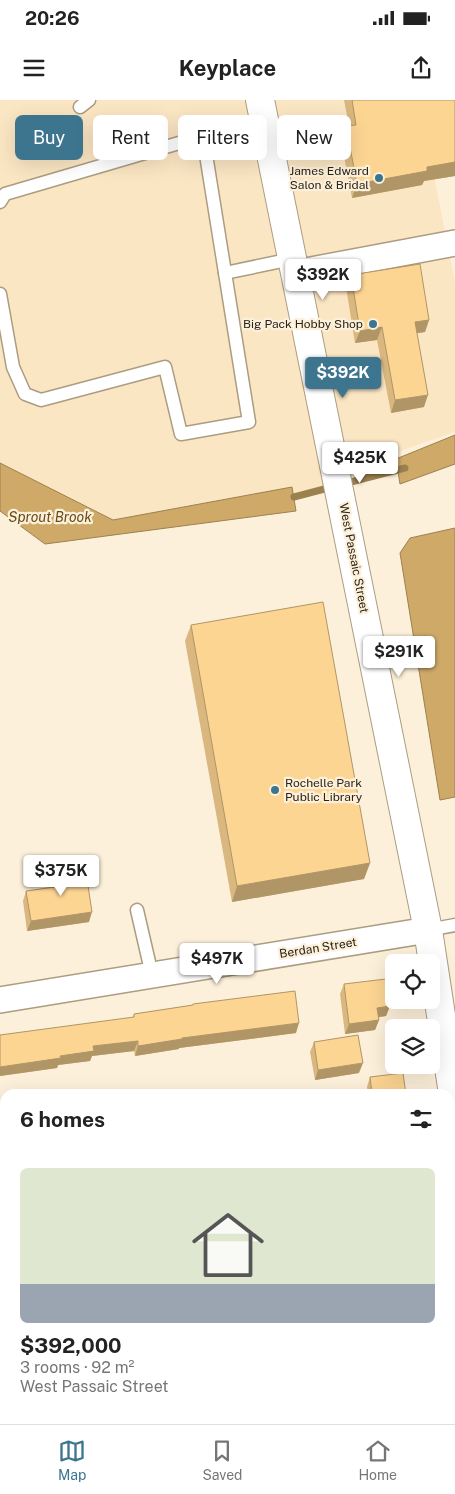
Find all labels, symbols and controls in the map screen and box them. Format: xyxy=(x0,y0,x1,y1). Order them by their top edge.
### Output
text: 20:26 xyxy=(25,7,79,29)
icon: menu xyxy=(20,54,48,82)
icon: share xyxy=(407,54,435,82)
text: Keyplace xyxy=(179,55,276,81)
chip: Buy xyxy=(15,115,83,160)
chip: Rent xyxy=(93,115,168,160)
chip: Filters xyxy=(178,115,267,160)
chip: New xyxy=(277,115,351,160)
place label: James Edward Salon & Bridal xyxy=(289,164,369,192)
marker: James Edward Salon & Bridal xyxy=(373,172,385,184)
pin: $392K xyxy=(288,258,358,301)
text: $392K xyxy=(296,265,350,284)
place label: Big Pack Hobby Shop xyxy=(243,317,363,331)
marker: Big Pack Hobby Shop xyxy=(367,318,379,330)
pin: $392K xyxy=(308,356,378,399)
text: $392K xyxy=(316,363,370,382)
pin: $425K xyxy=(325,442,395,484)
text: $425K xyxy=(333,448,387,467)
street label: West Passaic Street xyxy=(336,502,372,614)
water label: Sprout Brook xyxy=(8,509,92,525)
pin: $291K xyxy=(364,636,434,678)
text: $291K xyxy=(374,642,424,661)
place label: Rochelle Park Public Library xyxy=(285,776,363,804)
marker: Rochelle Park Public Library xyxy=(269,784,281,796)
pin: $375K xyxy=(26,854,96,897)
text: $375K xyxy=(34,861,88,880)
street label: Berdan Street xyxy=(278,935,358,961)
pin: $497K xyxy=(182,942,252,985)
text: $497K xyxy=(190,949,244,968)
map controls xyxy=(385,954,440,1074)
button: locate xyxy=(385,954,440,1009)
button: layers xyxy=(385,1019,440,1074)
icon: filters xyxy=(407,1105,435,1133)
text: 6 homes xyxy=(20,1107,105,1132)
icon: home xyxy=(183,1200,273,1290)
text: $392,000 xyxy=(20,1333,122,1358)
text: 3 rooms · 92 m² xyxy=(20,1358,134,1377)
text: West Passaic Street xyxy=(20,1377,169,1396)
tab: Map xyxy=(58,1437,86,1483)
tab: Saved xyxy=(202,1437,242,1483)
tab: Home xyxy=(358,1437,397,1483)

